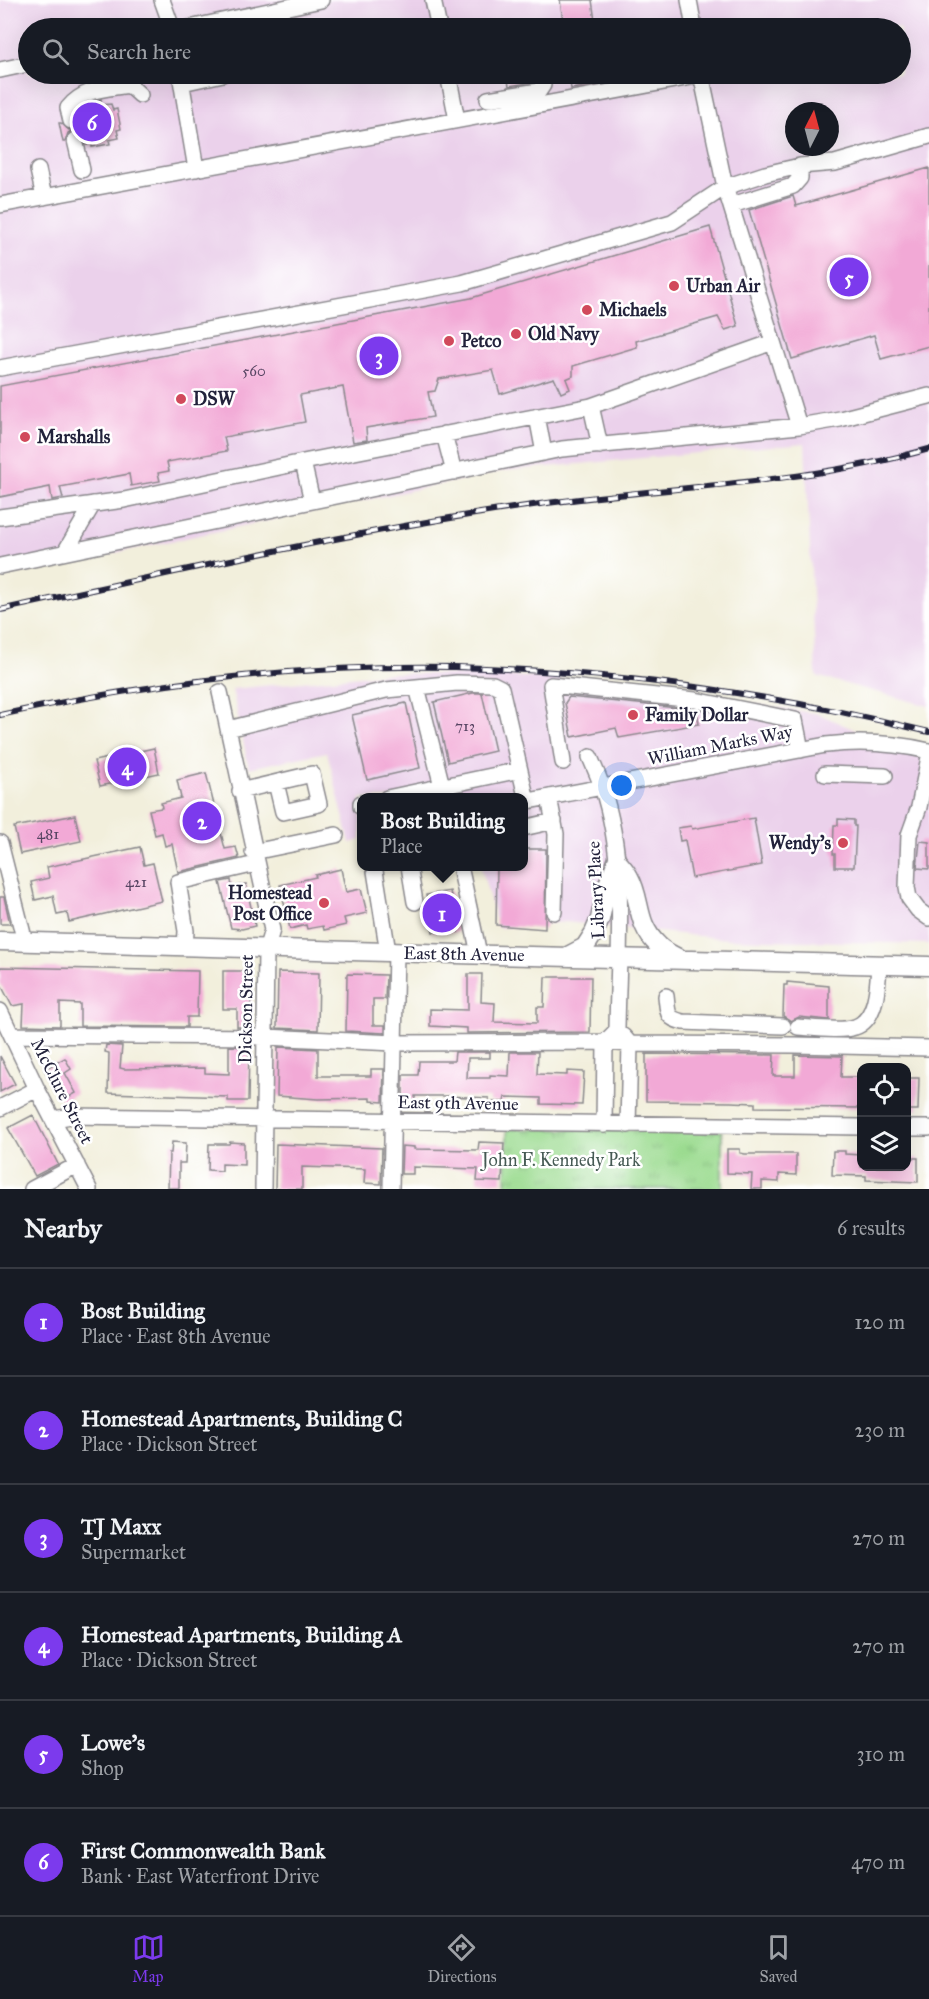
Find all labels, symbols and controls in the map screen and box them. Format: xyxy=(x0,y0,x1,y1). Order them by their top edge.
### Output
search box xyxy=(18,18,911,84)
icon: search xyxy=(39,35,72,68)
text: Search here xyxy=(87,38,191,65)
pin: 6 xyxy=(72,100,112,144)
north arrow xyxy=(785,102,839,156)
pin: 5 xyxy=(830,254,868,300)
place label: Urban Air xyxy=(686,275,762,297)
marker: Urban Air xyxy=(667,279,681,293)
place label: Michaels xyxy=(599,299,667,321)
marker: Michaels xyxy=(580,303,594,317)
place label: Old Navy xyxy=(528,323,600,346)
marker: Old Navy xyxy=(509,327,523,341)
place label: Petco xyxy=(461,330,502,352)
pin: 3 xyxy=(360,334,398,378)
marker: Petco xyxy=(442,334,456,348)
house number: 560 xyxy=(242,362,266,380)
place label: DSW xyxy=(193,388,236,410)
marker: DSW xyxy=(174,392,188,406)
place label: Marshalls xyxy=(37,426,111,448)
marker: Marshalls xyxy=(18,430,32,444)
place label: Family Dollar xyxy=(645,704,750,727)
marker: Family Dollar xyxy=(626,708,640,722)
house number: 713 xyxy=(455,717,475,735)
street label: William Marks Way xyxy=(646,720,795,770)
pin: 4 xyxy=(108,744,146,789)
your location xyxy=(607,771,636,800)
popup xyxy=(357,793,528,871)
pin: 2 xyxy=(182,798,222,844)
text: Bost Building xyxy=(381,807,504,834)
house number: 481 xyxy=(37,825,59,843)
place label: Wendy's xyxy=(769,832,831,855)
text: Place xyxy=(381,834,423,858)
marker: Wendy's xyxy=(836,836,850,850)
street label: Library Place xyxy=(582,840,610,940)
house number: 421 xyxy=(125,873,147,891)
place label: Homestead Post Office xyxy=(228,882,313,925)
pin: 1 xyxy=(422,890,462,936)
marker: Homestead Post Office xyxy=(317,896,331,910)
street label: East 8th Avenue xyxy=(403,942,525,966)
street label: Dickson Street xyxy=(234,954,258,1064)
street label: McClure Street xyxy=(26,1035,98,1148)
map controls xyxy=(857,1063,911,1171)
button: locate xyxy=(857,1063,911,1117)
street label: East 9th Avenue xyxy=(397,1091,519,1115)
button: layers xyxy=(857,1117,911,1171)
park label: John F. Kennedy Park xyxy=(480,1149,641,1172)
text: Nearby xyxy=(24,1212,102,1244)
text: 6 results xyxy=(837,1216,905,1240)
text: Bost Building xyxy=(81,1297,205,1324)
text: 1 xyxy=(40,1310,47,1334)
text: 120 m xyxy=(854,1310,905,1334)
text: Place · East 8th Avenue xyxy=(81,1324,271,1348)
text: Homestead Apartments, Building C xyxy=(81,1405,403,1432)
text: 2 xyxy=(39,1418,48,1442)
text: 230 m xyxy=(854,1418,905,1442)
text: Place · Dickson Street xyxy=(81,1432,257,1456)
text: TJ Maxx xyxy=(81,1513,161,1540)
text: 3 xyxy=(40,1526,48,1550)
text: 270 m xyxy=(852,1526,905,1550)
text: Supermarket xyxy=(81,1540,186,1564)
text: Homestead Apartments, Building A xyxy=(81,1621,402,1648)
text: 4 xyxy=(38,1634,49,1658)
text: 270 m xyxy=(852,1634,905,1658)
text: Place · Dickson Street xyxy=(81,1648,257,1672)
text: Lowe's xyxy=(81,1729,145,1756)
text: 5 xyxy=(39,1742,48,1766)
text: 310 m xyxy=(856,1742,905,1766)
text: Shop xyxy=(81,1756,124,1780)
text: First Commonwealth Bank xyxy=(81,1837,325,1864)
text: 6 xyxy=(38,1850,49,1874)
text: 470 m xyxy=(851,1850,905,1874)
text: Bank · East Waterfront Drive xyxy=(81,1864,319,1888)
tab: Map xyxy=(132,1931,165,1986)
tab: Directions xyxy=(428,1931,496,1986)
tab: Saved xyxy=(759,1931,797,1986)

